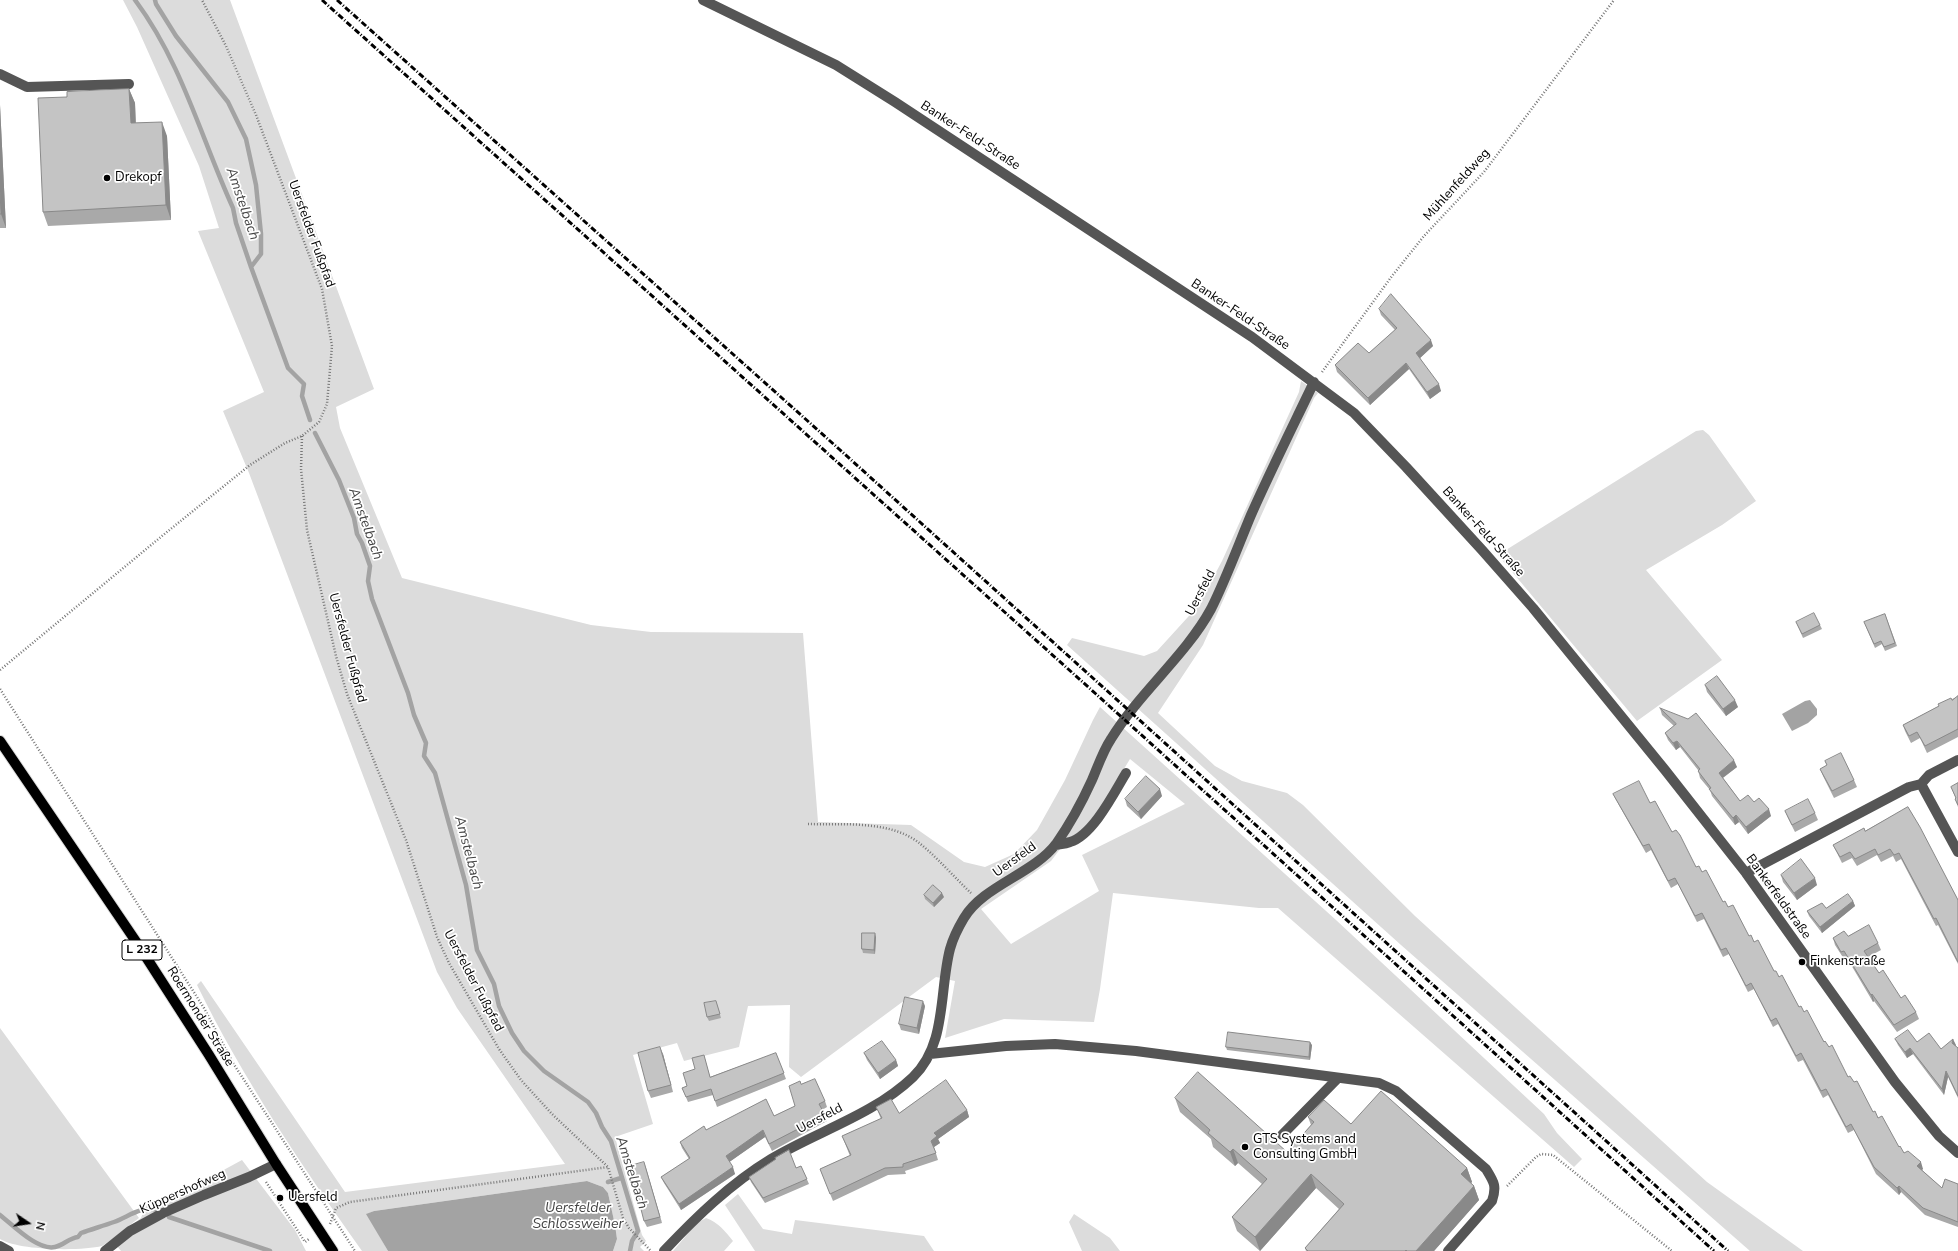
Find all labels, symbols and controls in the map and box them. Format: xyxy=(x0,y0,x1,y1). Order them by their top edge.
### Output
street label: Banker-Feld-Straße xyxy=(917,98,1023,174)
street label: Mühlenfeldweg xyxy=(1421,146,1493,224)
water label: Amstelbach xyxy=(222,166,262,242)
place label: Drekopf xyxy=(115,170,162,186)
marker: Drekopf xyxy=(102,173,112,183)
street label: Uersfelder Fußpfad xyxy=(284,178,338,290)
street label: Banker-Feld-Straße xyxy=(1188,276,1292,354)
street label: Banker-Feld-Straße xyxy=(1439,484,1527,580)
water label: Amstelbach xyxy=(344,486,386,562)
street label: Uersfeld xyxy=(1183,567,1219,619)
street label: Uersfelder Fußpfad xyxy=(325,591,369,705)
water label: Amstelbach xyxy=(450,814,486,892)
street label: Uersfeld xyxy=(990,839,1040,881)
street label: Bankerfeldstraße xyxy=(1742,852,1814,942)
street label: Uersfelder Fußpfad xyxy=(440,927,506,1035)
road number: L 232 xyxy=(122,940,162,960)
place label: Finkenstraße xyxy=(1810,954,1885,970)
marker: Finkenstraße xyxy=(1797,957,1807,967)
street label: Roermonder Straße xyxy=(163,964,237,1070)
street label: Uersfeld xyxy=(794,1100,846,1138)
place label: GTS Systems and Consulting GmbH xyxy=(1253,1132,1357,1163)
water label: Amstelbach xyxy=(611,1135,651,1211)
marker: GTS Systems and Consulting GmbH xyxy=(1240,1142,1250,1152)
street label: Küppershofweg xyxy=(138,1166,228,1218)
place label: Uersfeld xyxy=(288,1190,338,1206)
marker: Uersfeld xyxy=(275,1193,285,1203)
water label: Uersfelder Schlossweiher xyxy=(532,1201,624,1234)
north arrow xyxy=(8,1203,48,1243)
text: N xyxy=(32,1220,48,1232)

